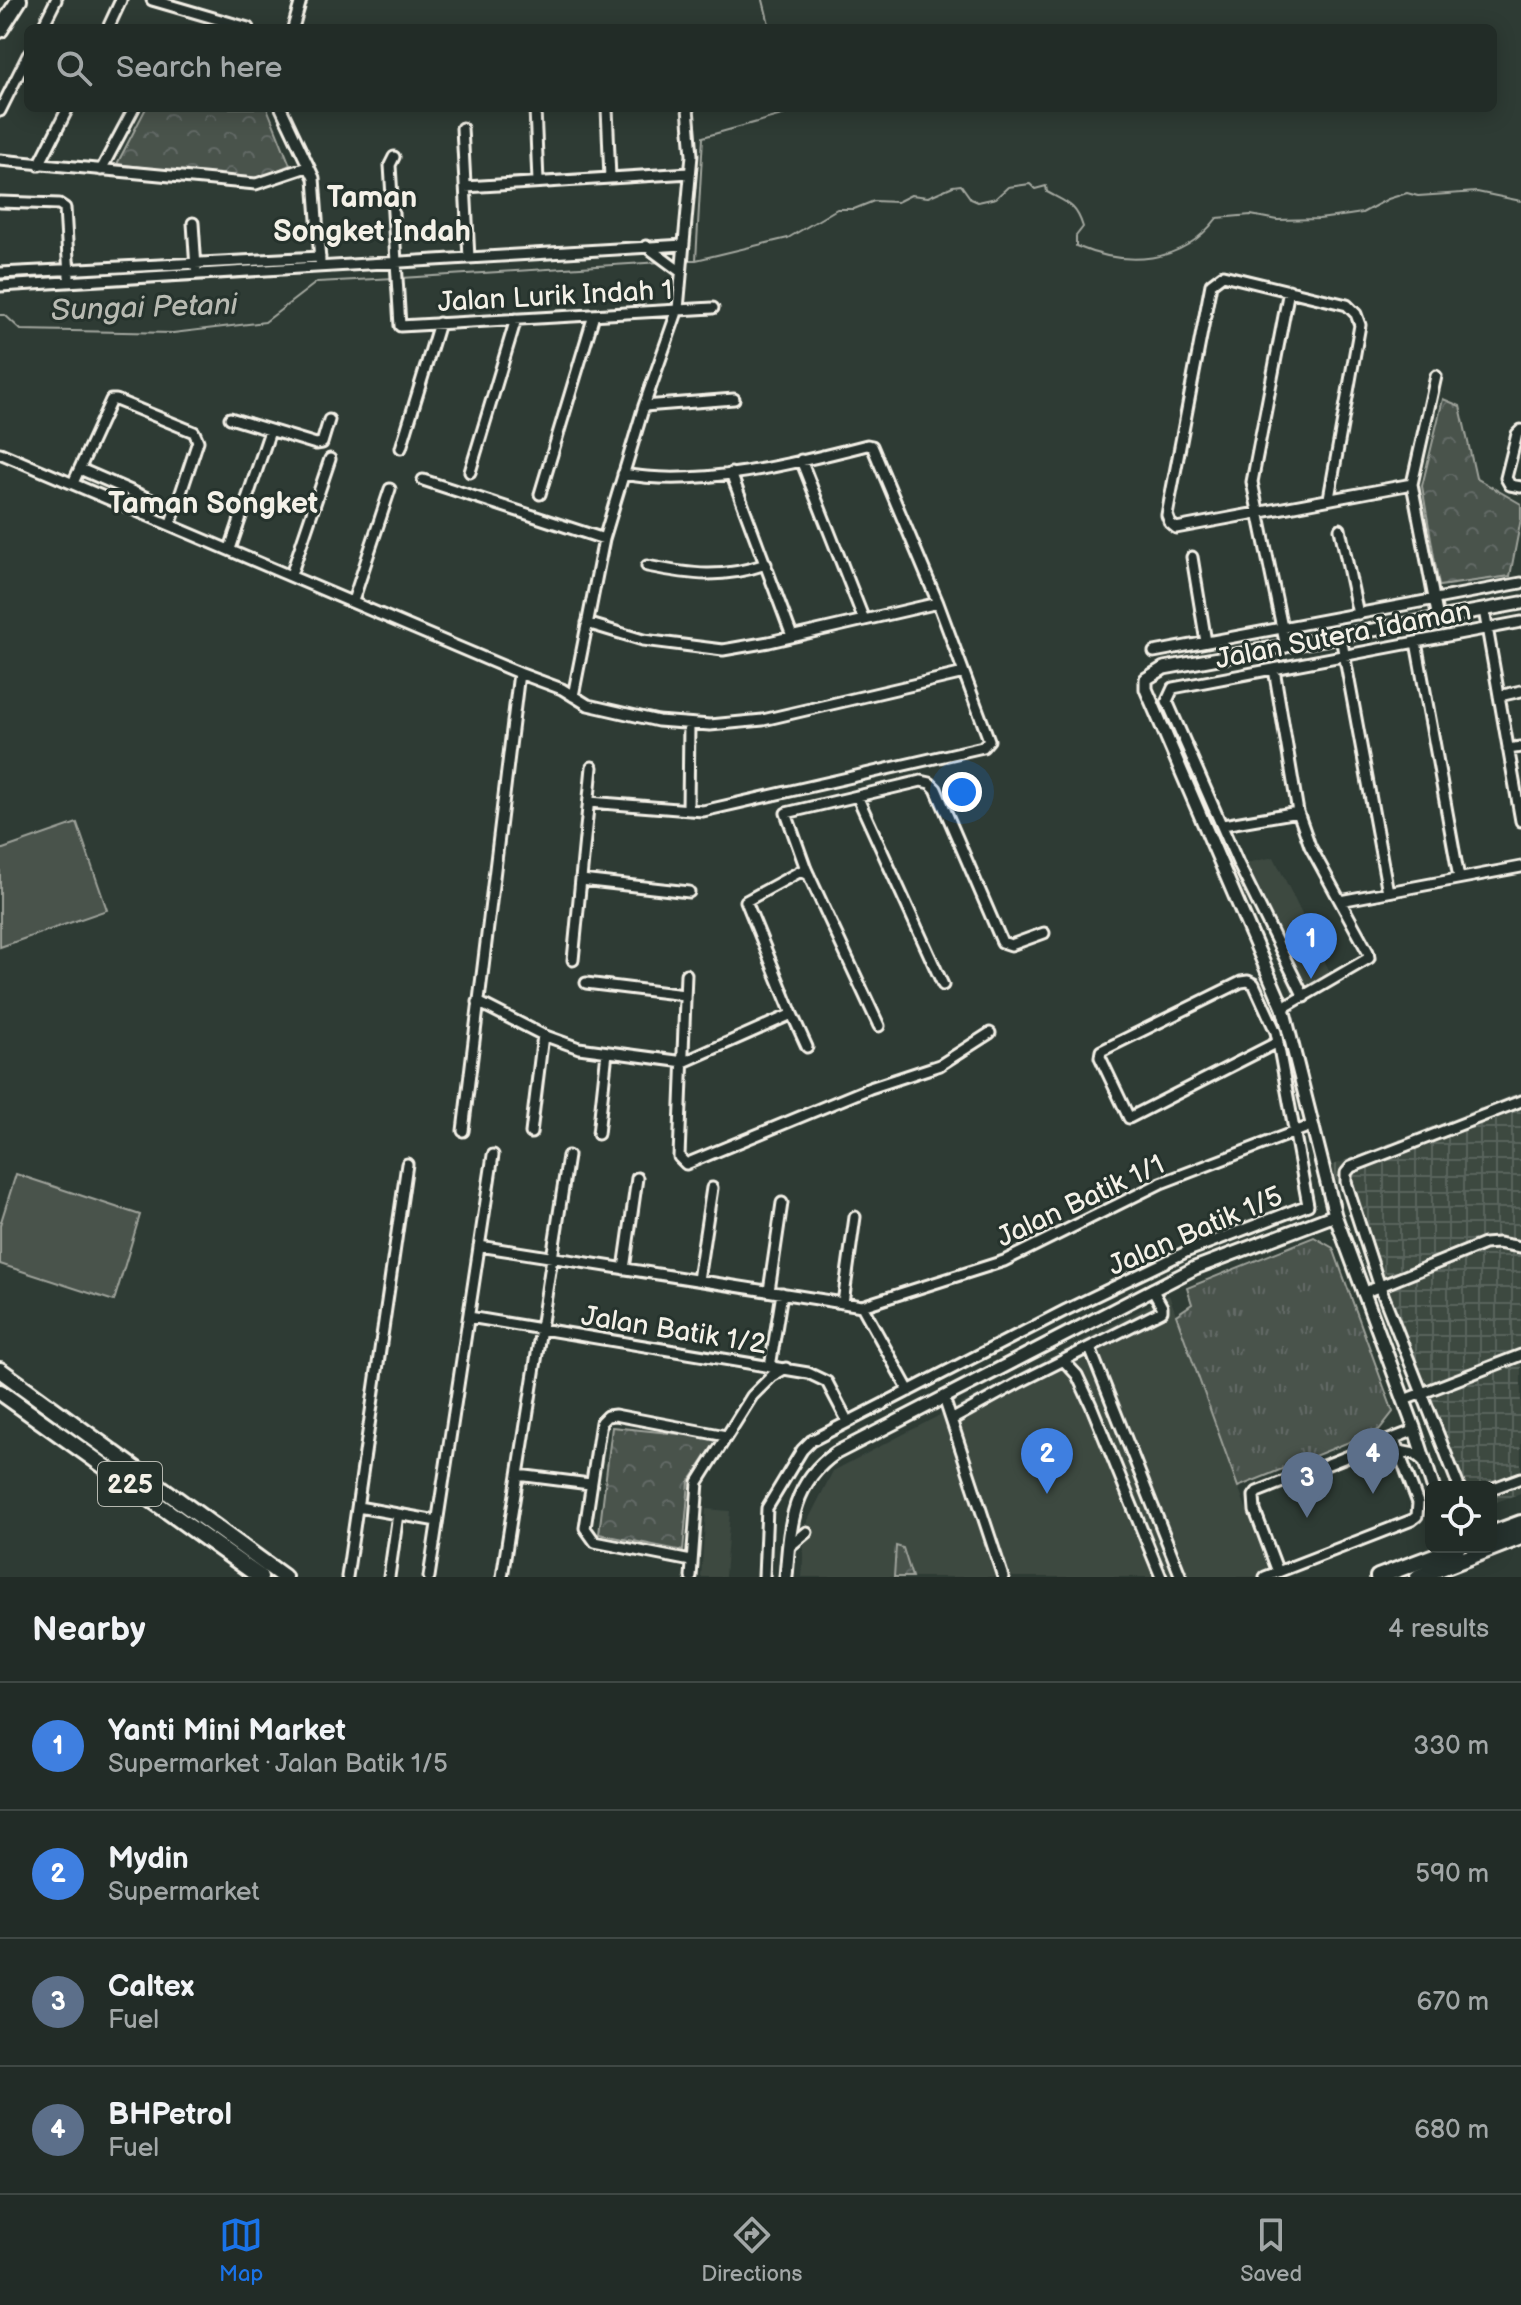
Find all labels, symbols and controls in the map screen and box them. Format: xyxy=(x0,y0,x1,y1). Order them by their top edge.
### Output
search box xyxy=(24,24,1497,112)
icon: search xyxy=(52,46,96,90)
text: Search here xyxy=(116,50,282,86)
district label: Taman Songket Indah xyxy=(273,180,471,250)
street label: Jalan Lurik Indah 1 xyxy=(437,274,673,319)
water label: Sungai Petani xyxy=(50,287,239,329)
district label: Taman Songket xyxy=(108,486,318,522)
street label: Jalan Sutera Idaman xyxy=(1213,594,1474,676)
your location xyxy=(942,772,982,812)
pin: 1 xyxy=(1285,913,1337,979)
street label: Jalan Batik 1/1 xyxy=(992,1148,1170,1255)
street label: Jalan Batik 1/5 xyxy=(1103,1180,1288,1283)
street label: Jalan Batik 1/2 xyxy=(579,1300,769,1361)
pin: 2 xyxy=(1021,1428,1073,1494)
pin: 4 xyxy=(1347,1428,1399,1494)
pin: 3 xyxy=(1281,1452,1333,1518)
road number: 225 xyxy=(98,1462,162,1506)
map controls xyxy=(1425,1481,1497,1553)
button: locate xyxy=(1425,1481,1497,1553)
text: Nearby xyxy=(32,1609,146,1650)
text: 4 results xyxy=(1388,1614,1489,1645)
text: Yanti Mini Market xyxy=(108,1713,346,1749)
text: 1 xyxy=(53,1731,63,1762)
text: 330 m xyxy=(1413,1731,1489,1762)
text: Supermarket · Jalan Batik 1/5 xyxy=(108,1749,448,1780)
text: Mydin xyxy=(108,1841,189,1877)
text: 2 xyxy=(50,1859,66,1890)
text: 590 m xyxy=(1415,1859,1489,1890)
text: Supermarket xyxy=(108,1877,259,1908)
text: Caltex xyxy=(108,1969,194,2005)
text: 3 xyxy=(50,1987,66,2018)
text: 670 m xyxy=(1417,1987,1489,2018)
text: Fuel xyxy=(108,2005,159,2036)
text: BHPetrol xyxy=(108,2097,232,2133)
text: 4 xyxy=(50,2115,66,2146)
text: 680 m xyxy=(1414,2115,1489,2146)
text: Fuel xyxy=(108,2133,159,2164)
tab: Map xyxy=(219,2213,263,2288)
tab: Directions xyxy=(701,2213,802,2288)
tab: Saved xyxy=(1240,2213,1302,2288)

